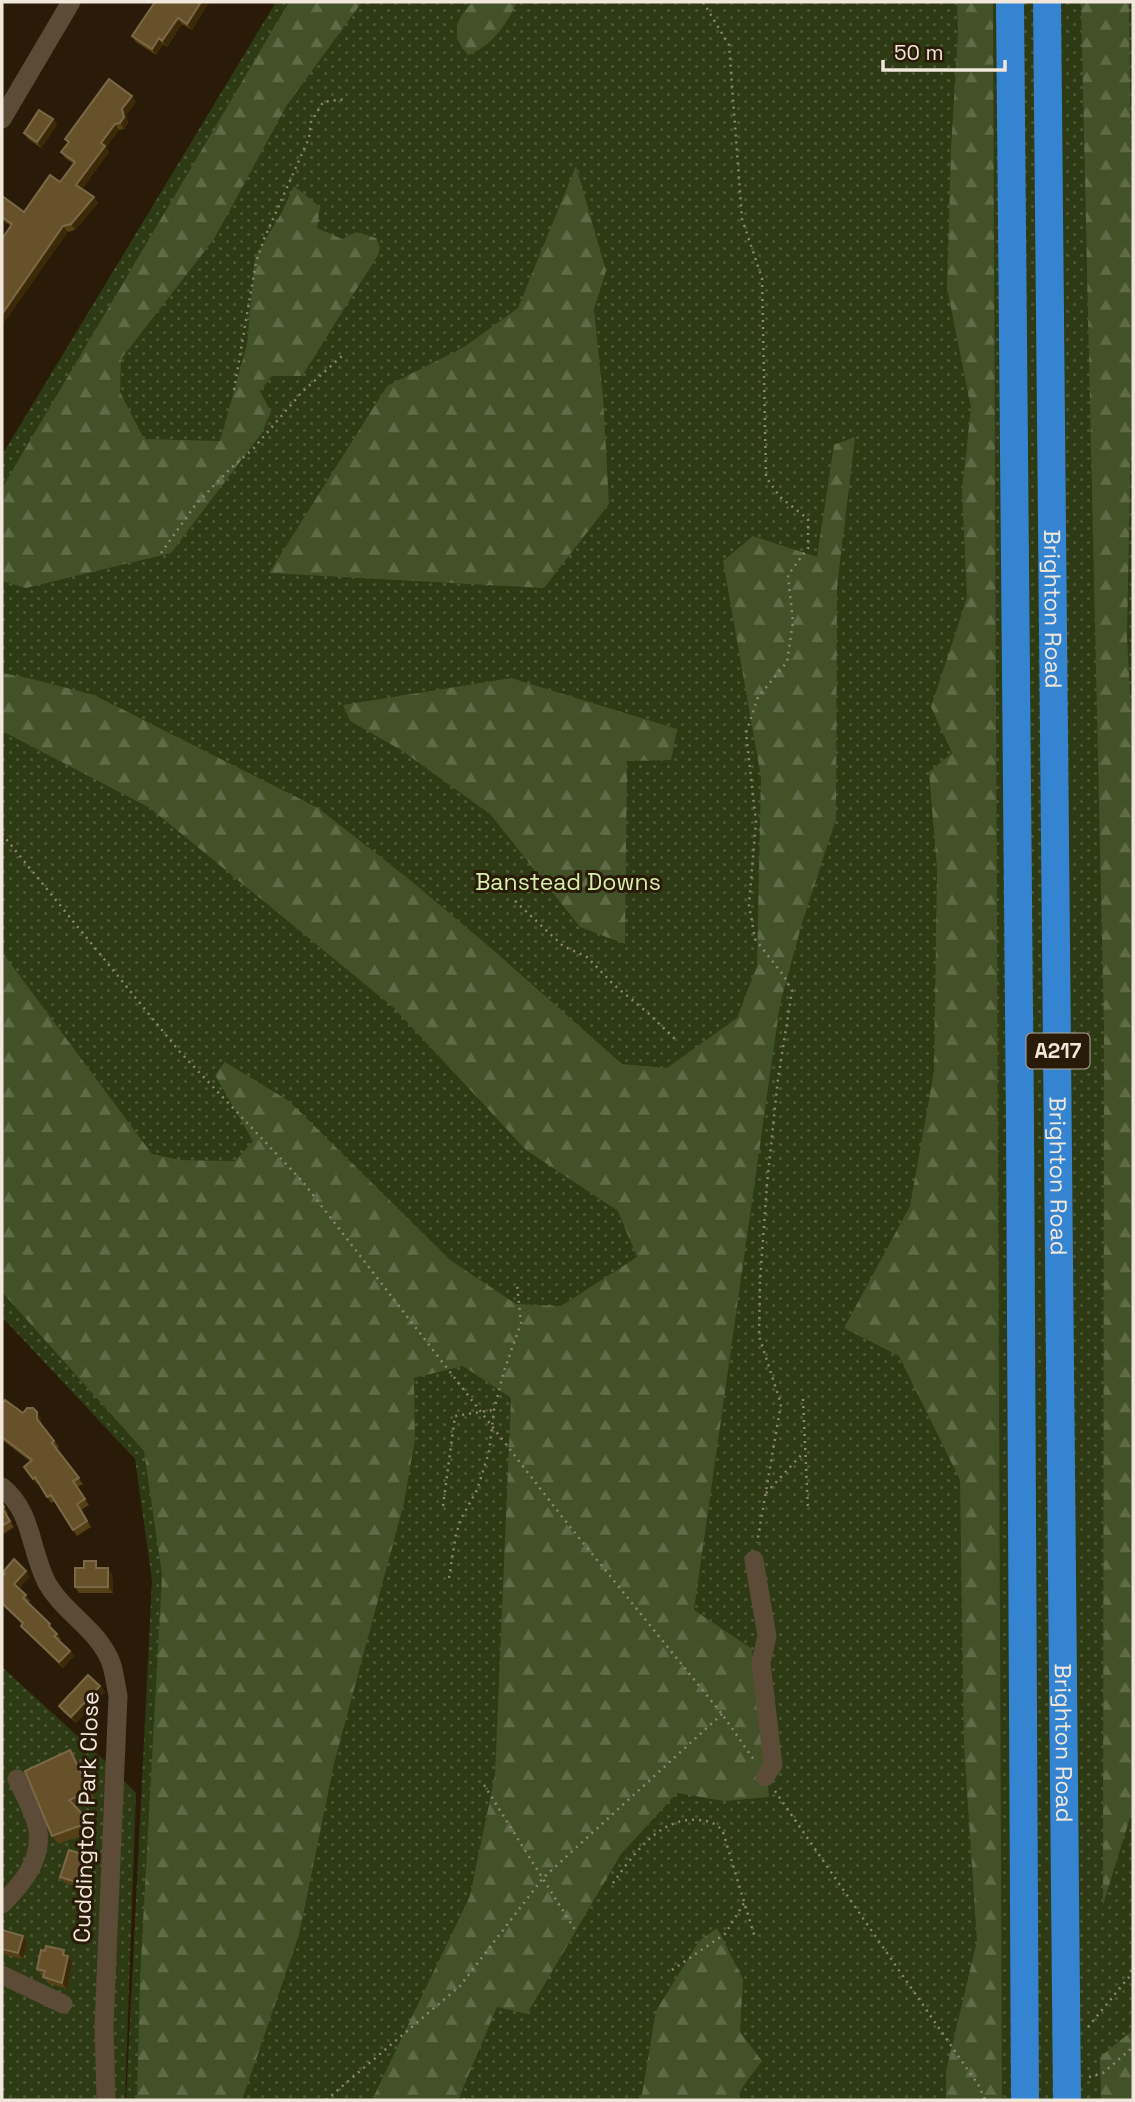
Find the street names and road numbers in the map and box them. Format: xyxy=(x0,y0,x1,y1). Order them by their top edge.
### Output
street label: Brighton Road xyxy=(1037,529,1069,689)
road number: A217 xyxy=(1026,1034,1090,1068)
street label: Brighton Road xyxy=(1042,1096,1074,1256)
street label: Brighton Road xyxy=(1048,1663,1079,1823)
street label: Cuddington Park Close xyxy=(67,1691,105,1943)

